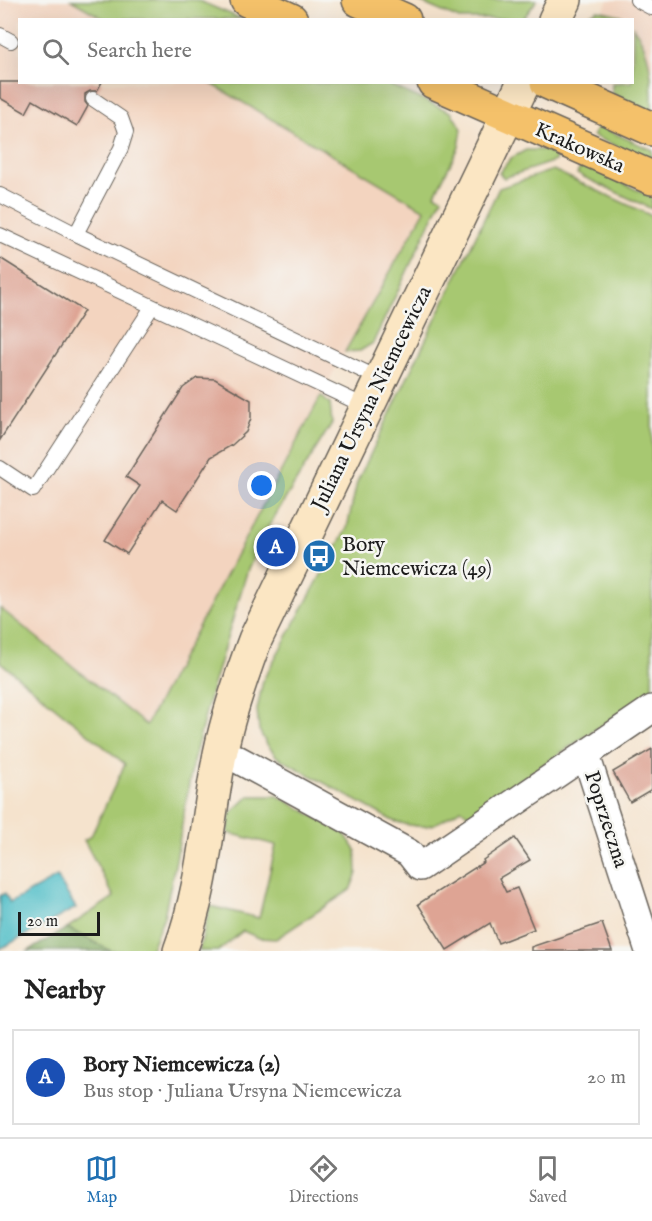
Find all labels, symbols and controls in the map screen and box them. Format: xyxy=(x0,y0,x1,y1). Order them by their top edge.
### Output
search box xyxy=(18,18,634,84)
icon: search xyxy=(39,35,72,68)
text: Search here xyxy=(87,37,192,65)
street label: Krakowska xyxy=(530,117,629,181)
street label: Juliana Ursyna Niemcewicza xyxy=(305,281,439,517)
your location xyxy=(247,471,276,500)
pin: A xyxy=(256,524,296,570)
place label: Bory Niemcewicza (49) xyxy=(342,532,492,583)
bus stop icon: Bory Niemcewicza (49) xyxy=(301,538,337,574)
street label: Poprzeczna xyxy=(577,768,634,872)
scale bar xyxy=(18,909,100,936)
text: 20 m xyxy=(27,912,58,932)
text: Nearby xyxy=(24,974,105,1007)
text: Bory Niemcewicza (2) xyxy=(83,1051,280,1079)
text: A xyxy=(39,1065,52,1090)
text: 20 m xyxy=(587,1065,626,1090)
text: Bus stop · Juliana Ursyna Niemcewicza xyxy=(83,1079,402,1104)
tab: Map xyxy=(85,1152,118,1208)
tab: Directions xyxy=(289,1152,358,1208)
tab: Saved xyxy=(529,1152,567,1208)

